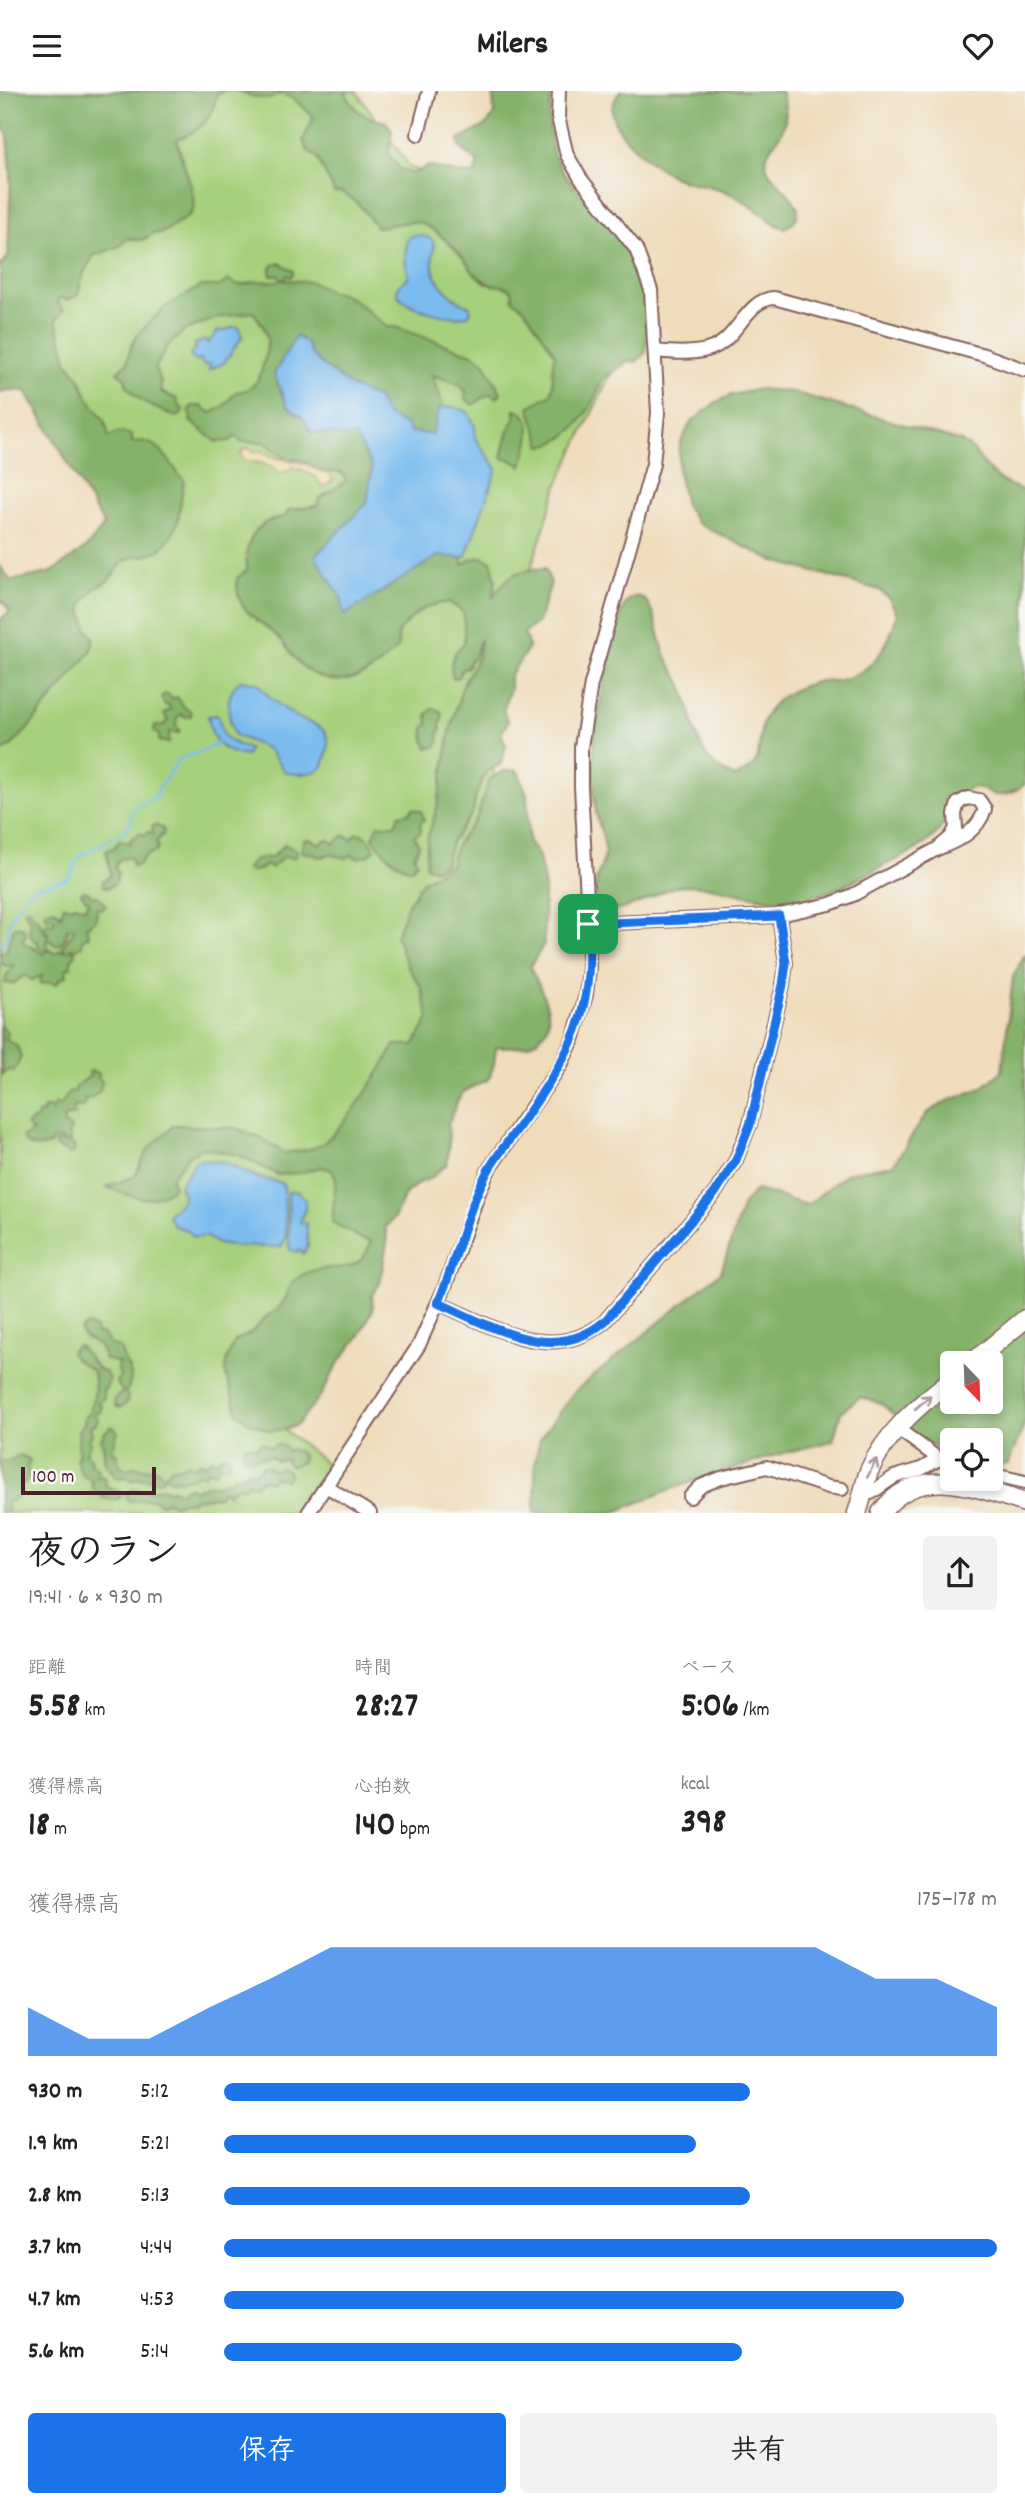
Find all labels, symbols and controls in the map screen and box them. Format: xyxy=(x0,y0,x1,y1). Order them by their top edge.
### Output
text: Milers xyxy=(477,23,548,69)
icon: menu xyxy=(28,27,66,65)
icon: heart xyxy=(959,27,997,65)
pin xyxy=(558,894,618,954)
icon: arrive xyxy=(569,905,607,943)
north arrow xyxy=(940,1351,1003,1414)
map controls xyxy=(940,1351,1003,1491)
one-way arrow xyxy=(914,1394,932,1410)
button: locate xyxy=(940,1428,1003,1491)
one-way arrow xyxy=(865,1458,879,1479)
scale bar xyxy=(21,1464,156,1496)
text: 100 m xyxy=(32,1465,74,1492)
text: 夜のラン xyxy=(28,1528,180,1583)
button: share xyxy=(923,1536,997,1610)
text: 19:41 · 6 × 930 m xyxy=(28,1582,163,1615)
text: 距離 xyxy=(28,1656,66,1683)
text: 時間 xyxy=(354,1656,392,1683)
text: ペース xyxy=(681,1656,737,1683)
text: 5.58 xyxy=(28,1683,80,1733)
text: 28:27 xyxy=(354,1683,418,1733)
text: 5:06 xyxy=(681,1683,739,1733)
text: km xyxy=(80,1698,105,1725)
text: /km xyxy=(739,1698,770,1725)
text: kcal xyxy=(681,1772,710,1799)
text: 獲得標高 xyxy=(28,1775,104,1802)
text: 心拍数 xyxy=(354,1775,411,1802)
text: 398 xyxy=(681,1799,726,1849)
text: 18 xyxy=(28,1802,50,1852)
text: 140 xyxy=(354,1802,396,1852)
text: m xyxy=(50,1817,67,1844)
text: bpm xyxy=(396,1817,430,1844)
text: 175–178 m xyxy=(917,1884,997,1917)
text: 獲得標高 xyxy=(28,1890,120,1923)
text: 930 m xyxy=(28,2076,82,2109)
text: 5:12 xyxy=(140,2076,170,2109)
text: 1.9 km xyxy=(28,2128,78,2161)
text: 5:21 xyxy=(140,2128,170,2161)
text: 2.8 km xyxy=(28,2180,82,2213)
text: 5:13 xyxy=(140,2180,170,2213)
text: 3.7 km xyxy=(28,2232,81,2265)
text: 4:44 xyxy=(140,2232,172,2265)
text: 4.7 km xyxy=(28,2284,81,2317)
text: 4:53 xyxy=(140,2284,174,2317)
text: 5.6 km xyxy=(28,2336,84,2369)
text: 5:14 xyxy=(140,2336,169,2369)
button: 保存 xyxy=(28,2413,506,2493)
button: 共有 xyxy=(520,2413,997,2493)

